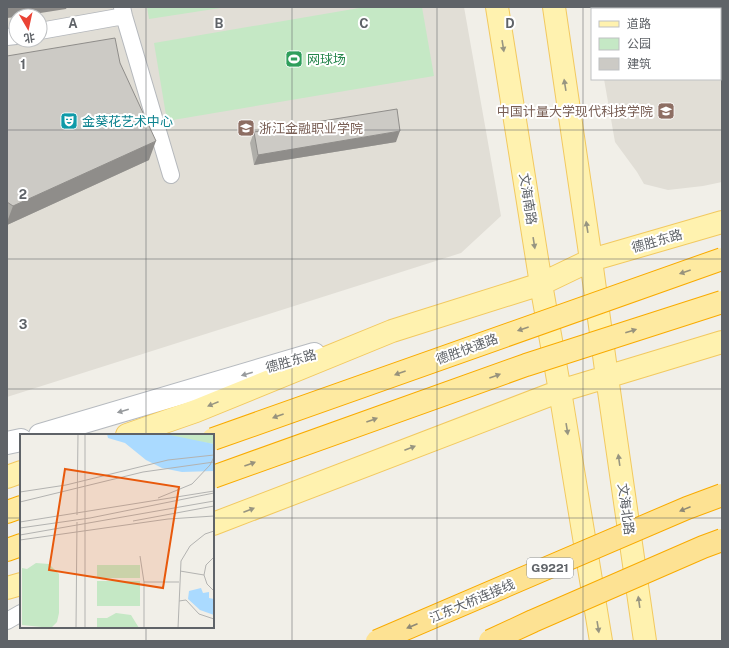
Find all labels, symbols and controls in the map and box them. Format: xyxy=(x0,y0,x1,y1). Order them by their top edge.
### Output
north arrow xyxy=(8,8,48,48)
legend xyxy=(591,8,721,80)
text: A xyxy=(68,16,78,31)
text: B xyxy=(215,16,224,31)
text: C xyxy=(359,16,369,31)
text: D xyxy=(505,16,515,31)
text: 道路 xyxy=(627,17,651,31)
text: 北 xyxy=(23,31,36,45)
text: 公园 xyxy=(627,37,651,51)
one-way arrow xyxy=(501,39,507,52)
sports icon: 网球场 xyxy=(284,49,304,69)
place label: 网球场 xyxy=(307,52,346,67)
text: 1 xyxy=(20,57,26,72)
text: 建筑 xyxy=(627,57,651,71)
one-way arrow xyxy=(562,79,568,91)
school or university icon: 中国计量大学现代科技学院 xyxy=(656,101,676,121)
place label: 中国计量大学现代科技学院 xyxy=(497,104,653,119)
theatre icon: 金葵花艺术中心 xyxy=(59,111,79,131)
place label: 金葵花艺术中心 xyxy=(82,114,173,129)
school or university icon: 浙江金融职业学院 xyxy=(236,118,256,138)
place label: 浙江金融职业学院 xyxy=(259,121,363,136)
street label: 文海南路 xyxy=(517,172,539,226)
text: 2 xyxy=(19,187,27,202)
one-way arrow xyxy=(583,221,589,233)
street label: 德胜东路 xyxy=(630,227,684,255)
one-way arrow xyxy=(532,237,538,249)
one-way arrow xyxy=(679,269,691,275)
text: 3 xyxy=(19,317,28,332)
one-way arrow xyxy=(516,326,528,332)
one-way arrow xyxy=(626,328,638,334)
street label: 德胜快速路 xyxy=(434,331,500,367)
street label: 德胜东路 xyxy=(264,347,318,375)
one-way arrow xyxy=(394,370,406,376)
one-way arrow xyxy=(241,371,253,377)
one-way arrow xyxy=(489,373,501,379)
one-way arrow xyxy=(207,401,219,407)
one-way arrow xyxy=(116,408,128,414)
one-way arrow xyxy=(271,413,283,419)
one-way arrow xyxy=(367,417,379,423)
one-way arrow xyxy=(564,423,570,435)
inset map xyxy=(20,434,214,628)
one-way arrow xyxy=(404,445,416,451)
one-way arrow xyxy=(616,454,622,466)
one-way arrow xyxy=(244,460,256,466)
street label: 文海北路 xyxy=(615,482,637,536)
one-way arrow xyxy=(244,506,256,512)
one-way arrow xyxy=(679,506,691,512)
road number: G9221 xyxy=(527,558,573,578)
street label: 江东大桥连接线 xyxy=(427,576,517,626)
one-way arrow xyxy=(636,596,642,608)
one-way arrow xyxy=(595,621,601,633)
one-way arrow xyxy=(405,624,417,630)

